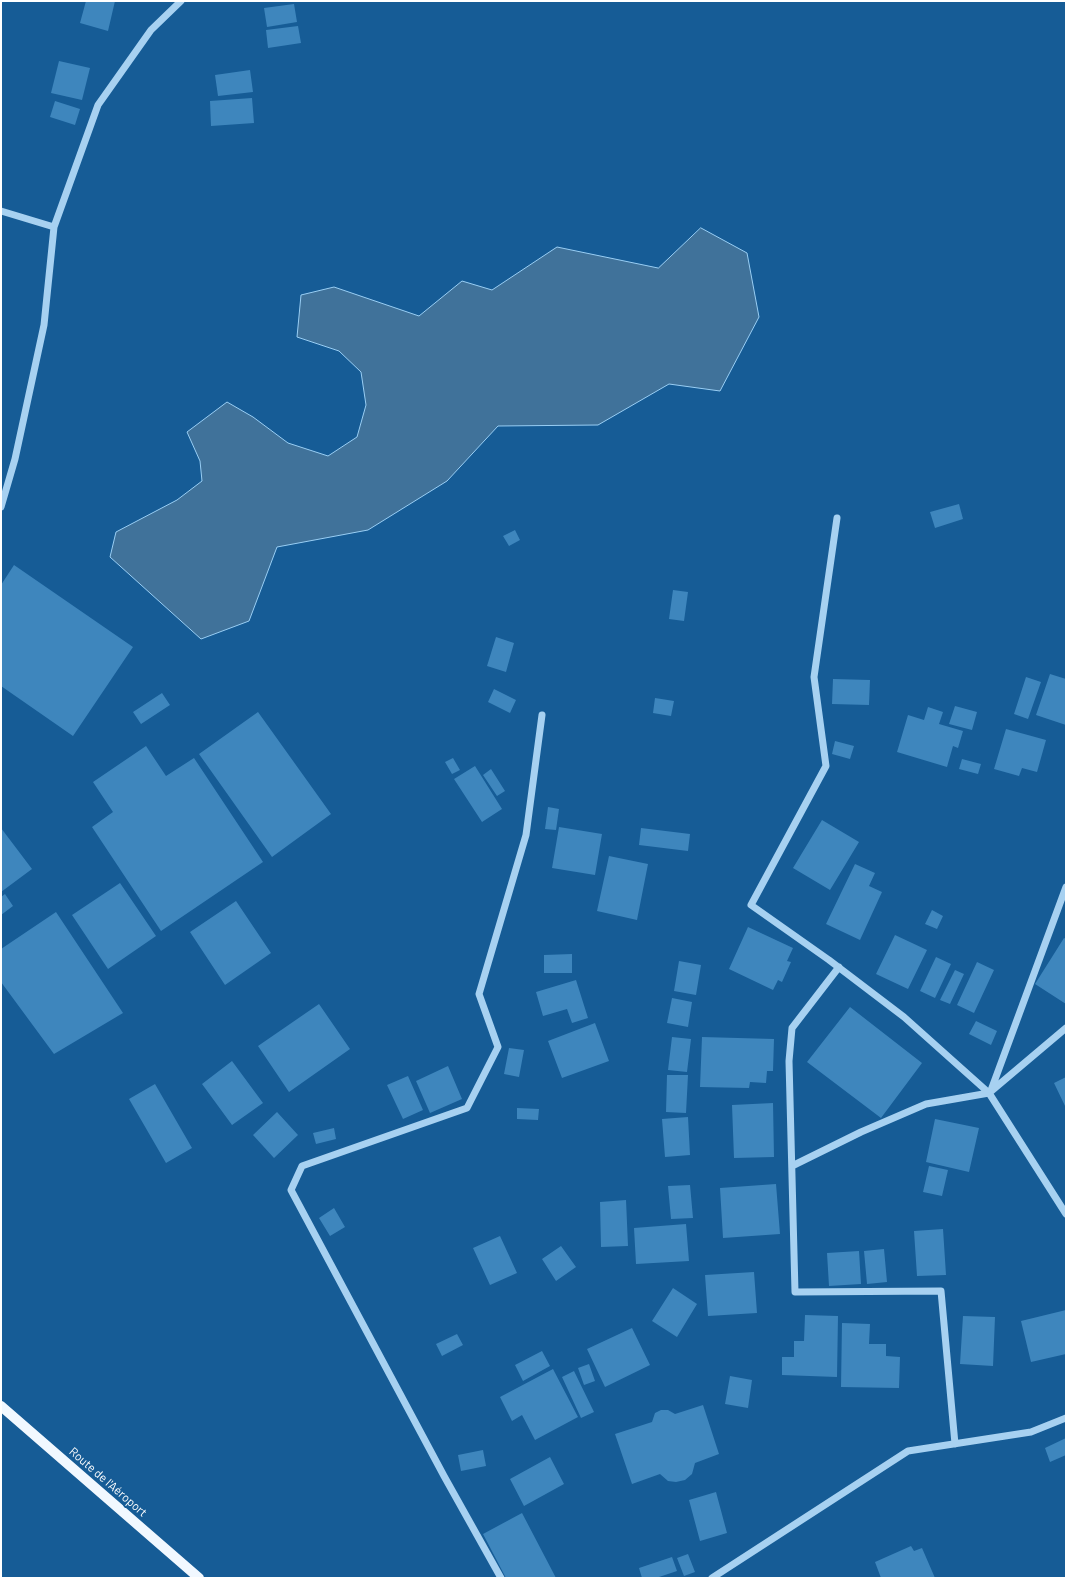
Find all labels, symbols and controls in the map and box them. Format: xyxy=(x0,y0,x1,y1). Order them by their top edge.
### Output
street label: Route de l'Aéroport xyxy=(66,1444,150,1520)

